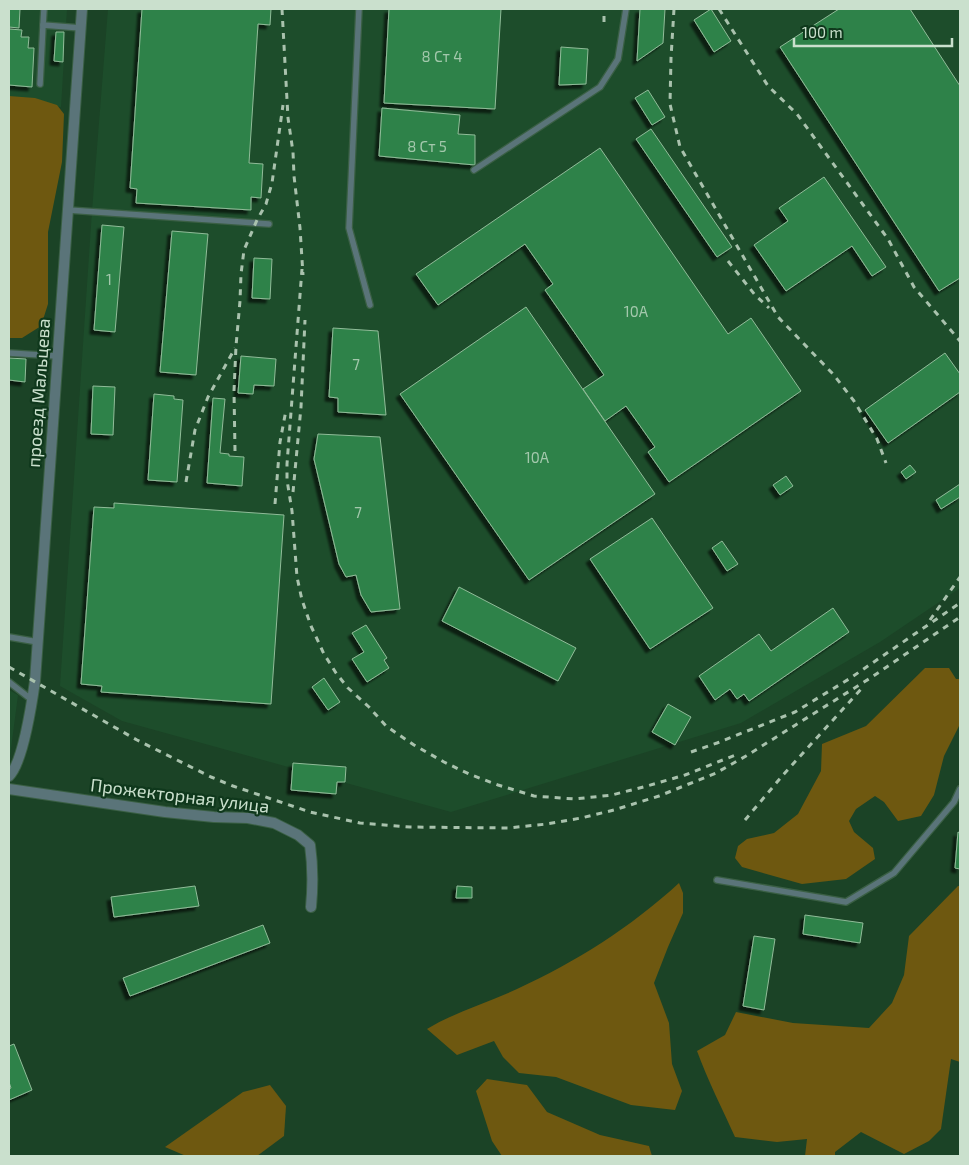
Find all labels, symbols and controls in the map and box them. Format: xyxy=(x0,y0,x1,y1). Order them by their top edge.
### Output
scale bar xyxy=(794,15,952,47)
text: 100 m xyxy=(802,23,843,41)
house number: 8 Ст 4 xyxy=(422,47,462,65)
house number: 8 Ст 5 xyxy=(407,137,447,155)
house number: 1 xyxy=(106,270,112,288)
house number: 10А xyxy=(624,302,649,320)
street label: проезд Мальцева xyxy=(22,318,54,468)
house number: 7 xyxy=(352,355,360,373)
house number: 10А xyxy=(525,448,550,466)
house number: 7 xyxy=(354,503,362,521)
street label: Прожекторная улица xyxy=(89,773,271,817)

